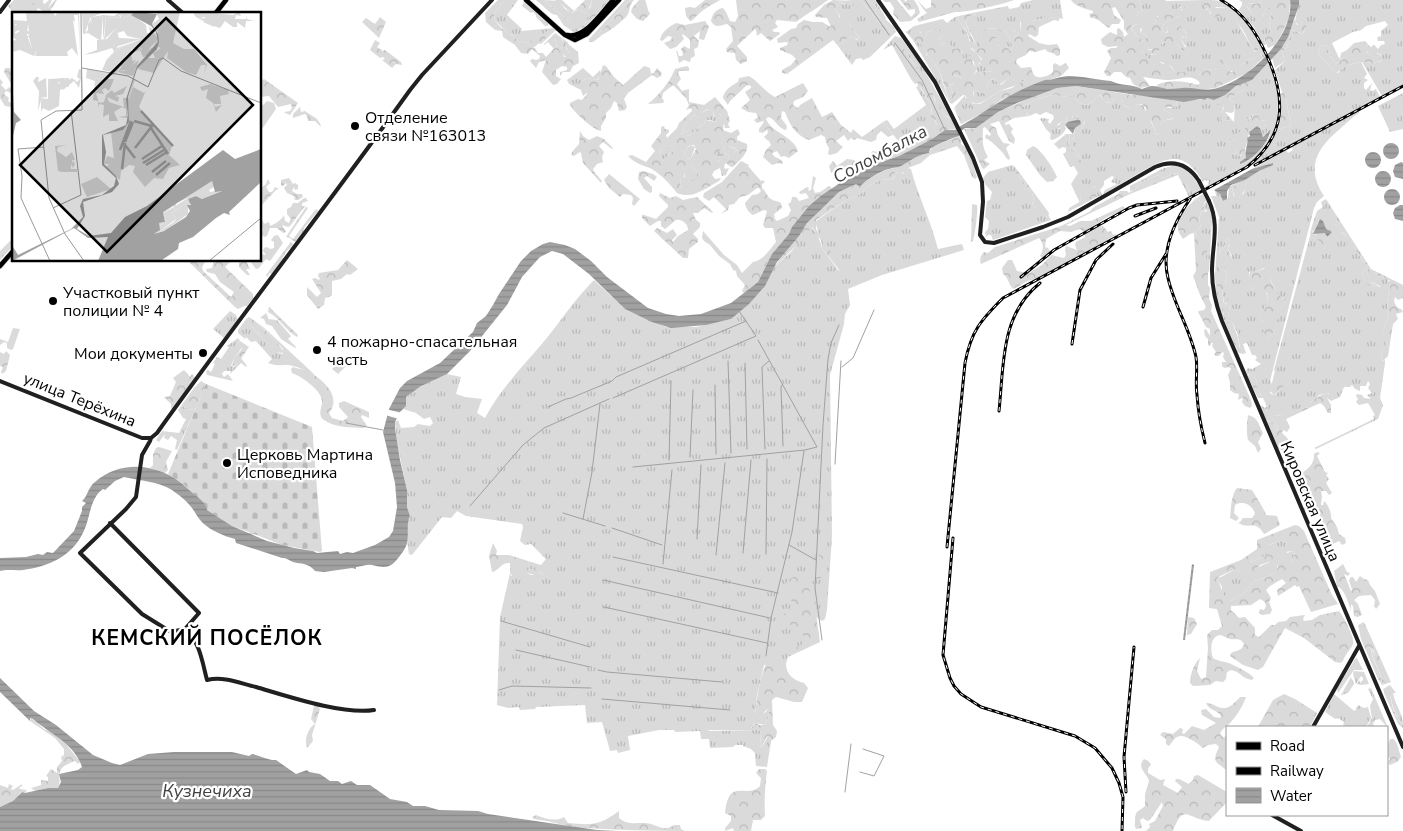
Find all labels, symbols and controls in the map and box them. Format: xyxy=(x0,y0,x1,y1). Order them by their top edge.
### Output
inset map xyxy=(12,12,261,261)
place label: Отделение связи №163013 xyxy=(365,107,486,147)
water label: Соломбалка xyxy=(829,119,931,189)
marker: Отделение связи №163013 xyxy=(349,120,361,132)
place label: Участковый пункт полиции № 4 xyxy=(62,282,200,322)
marker: Участковый пункт полиции № 4 xyxy=(47,295,59,307)
place label: 4 пожарно-спасательная часть xyxy=(327,331,517,371)
place label: Мои документы xyxy=(74,343,193,365)
marker: 4 пожарно-спасательная часть xyxy=(311,344,323,356)
marker: Мои документы xyxy=(197,347,209,359)
street label: улица Терёхина xyxy=(20,367,139,433)
street label: Кировская улица xyxy=(1275,438,1345,565)
place label: Церковь Мартина Исповедника xyxy=(237,444,373,484)
marker: Церковь Мартина Исповедника xyxy=(221,457,233,469)
district label: КЕМСКИЙ ПОСЁЛОК xyxy=(91,624,323,652)
legend xyxy=(1226,726,1388,816)
text: Road xyxy=(1270,736,1305,756)
text: Railway xyxy=(1270,761,1324,781)
water label: Кузнечиха xyxy=(162,779,252,803)
text: Water xyxy=(1270,786,1313,806)

